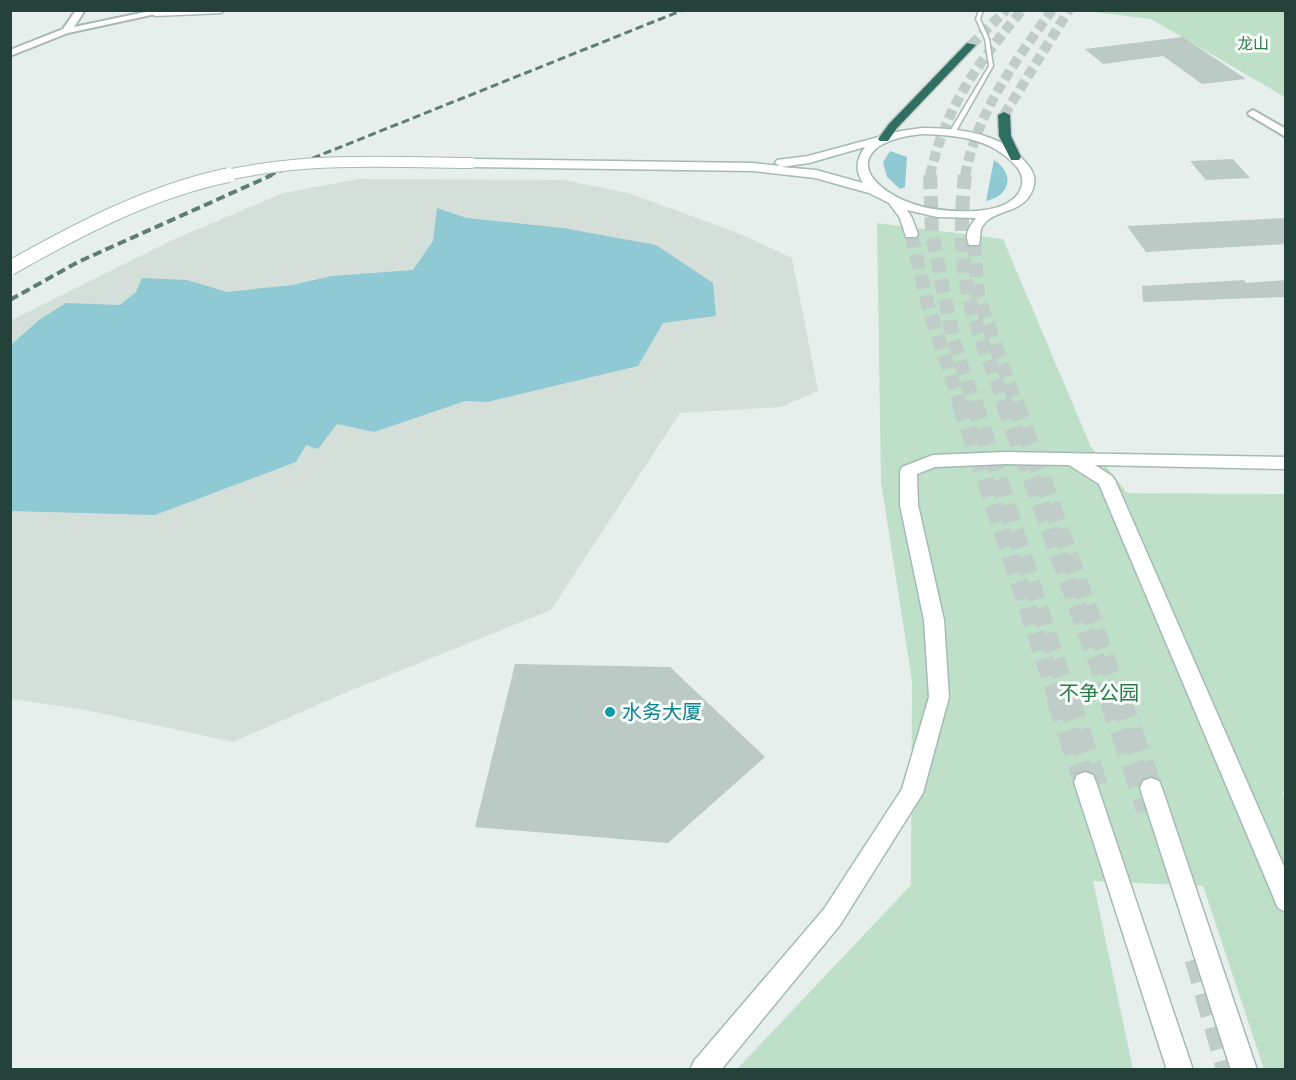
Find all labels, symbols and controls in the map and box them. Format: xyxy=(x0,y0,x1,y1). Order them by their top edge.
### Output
park label: 龙山 xyxy=(1237,34,1269,53)
park label: 不争公园 xyxy=(1059,681,1139,705)
place label: 水务大厦 xyxy=(622,700,702,724)
marker: 水务大厦 xyxy=(603,705,617,719)

